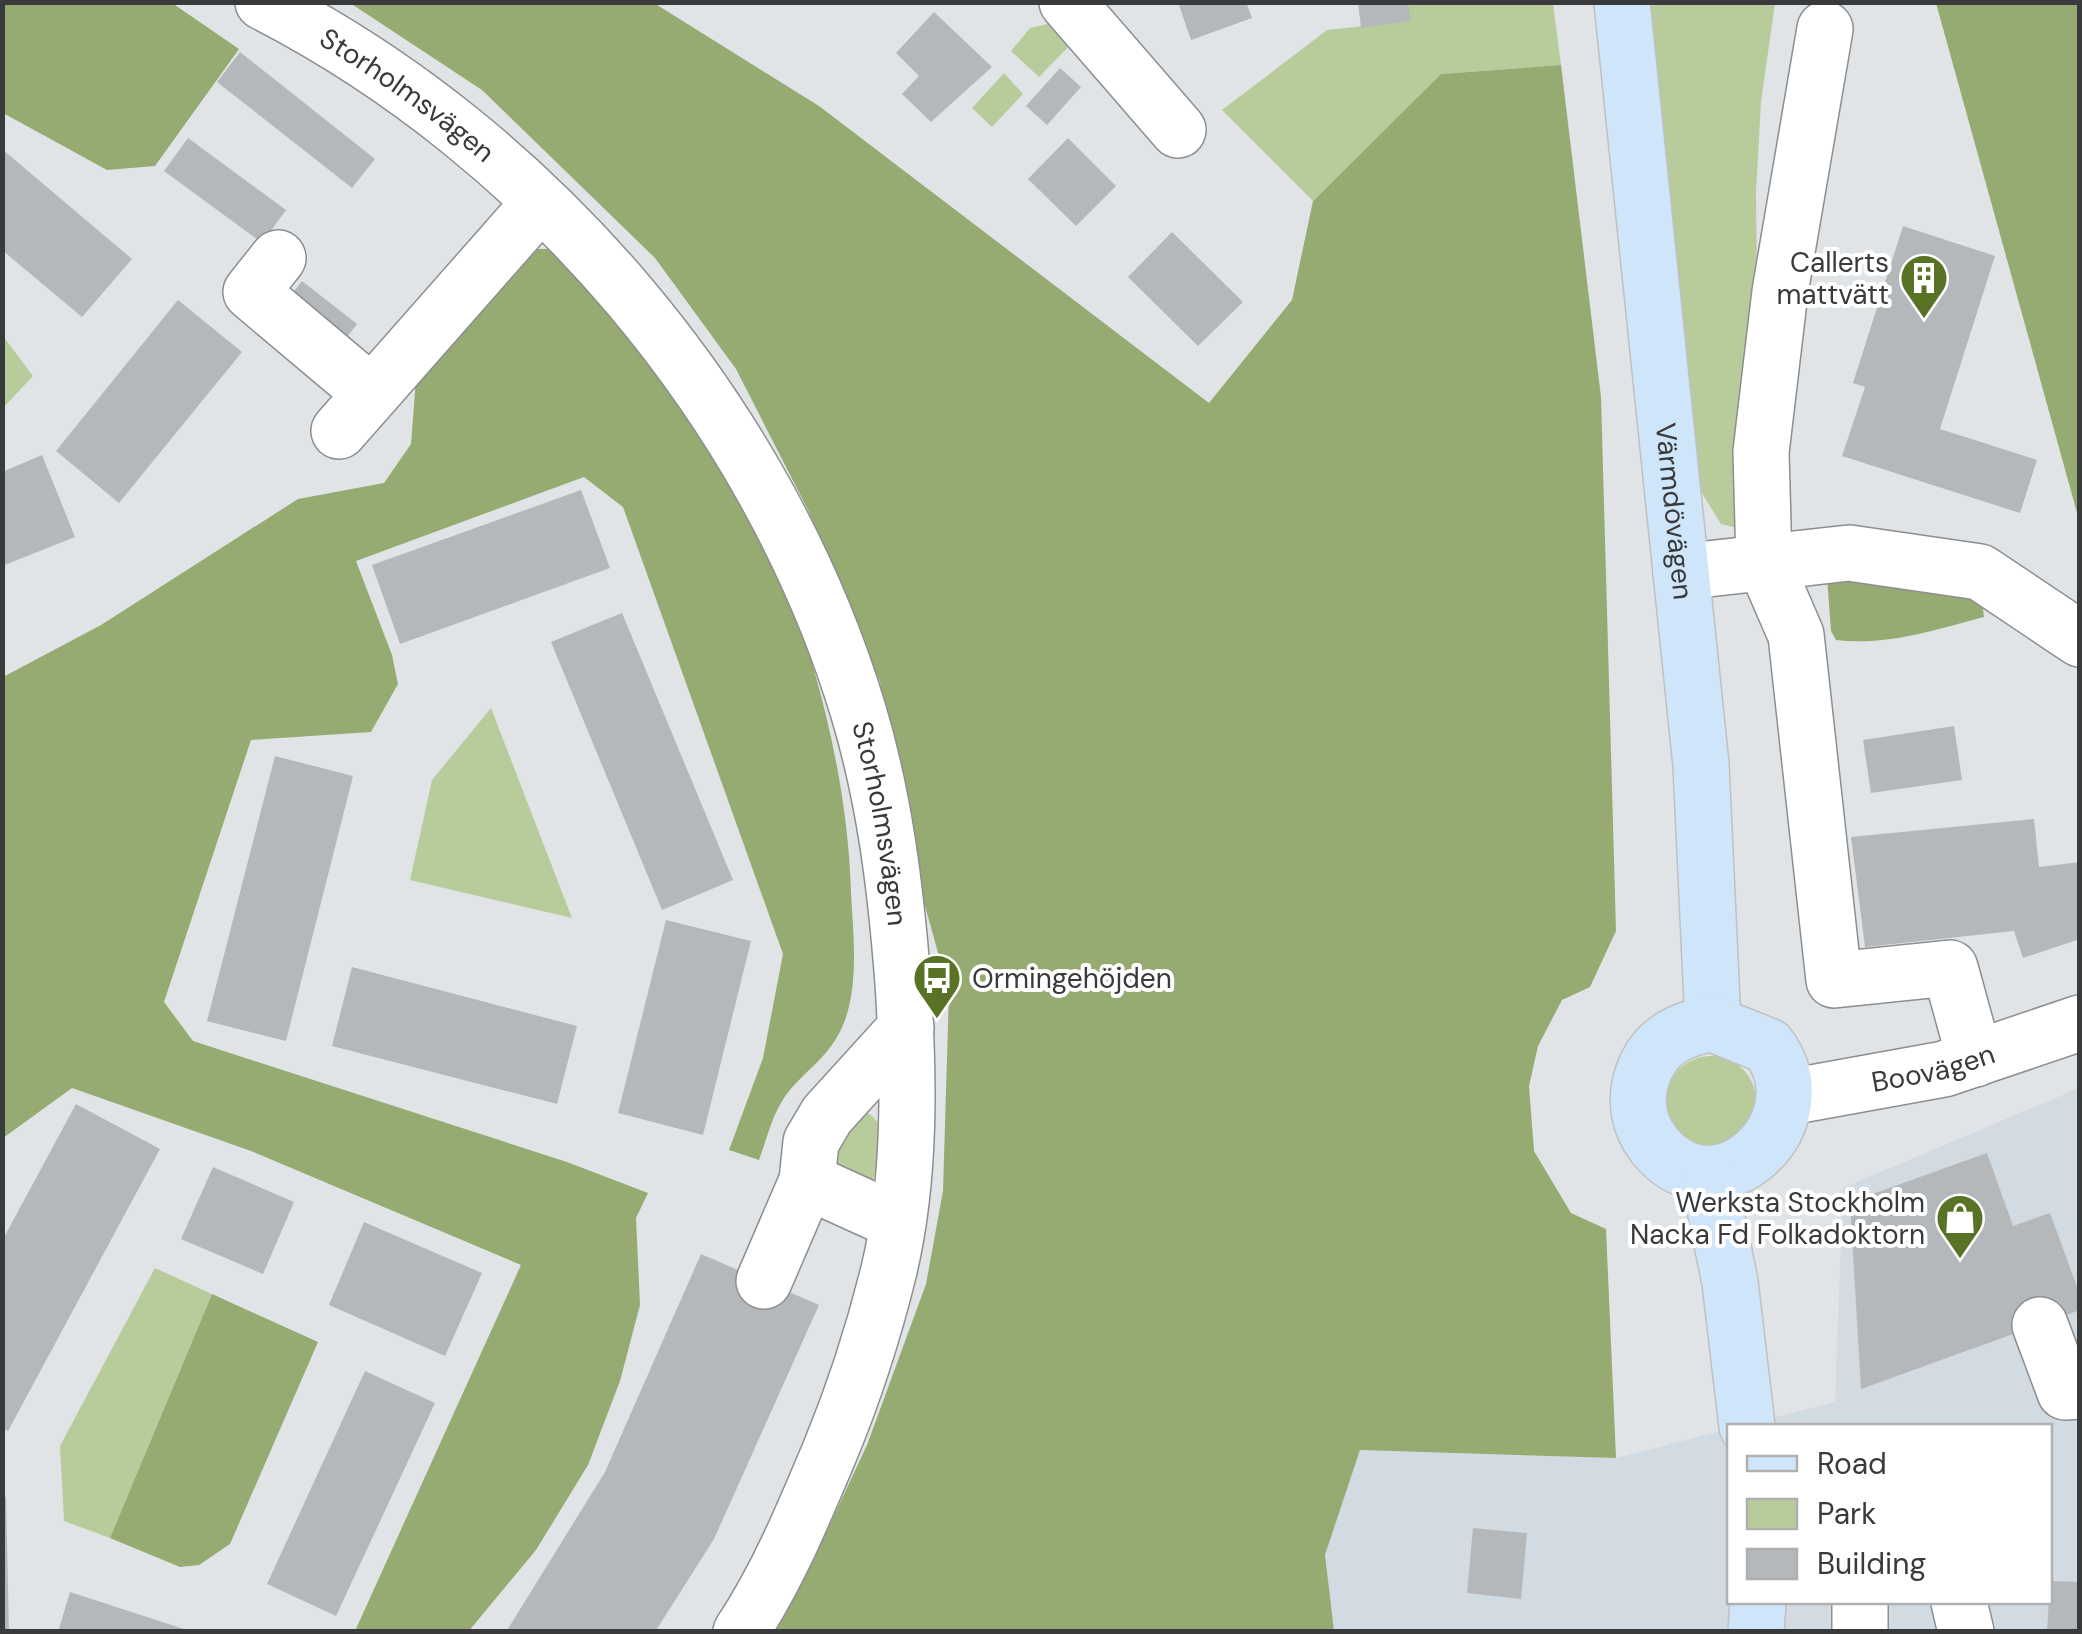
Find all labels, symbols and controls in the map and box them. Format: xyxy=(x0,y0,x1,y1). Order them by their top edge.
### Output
street label: Storholmsvägen xyxy=(313,19,503,170)
place label: Callerts mattvätt xyxy=(1776,244,1889,313)
building icon: Callerts mattvätt xyxy=(1898,252,1950,320)
street label: Värmdövägen xyxy=(1647,421,1702,601)
street label: Storholmsvägen xyxy=(844,717,916,928)
bus stop icon: Ormingehöjden xyxy=(911,952,963,1020)
place label: Ormingehöjden xyxy=(972,960,1172,997)
street label: Boovägen xyxy=(1868,1035,1999,1100)
place label: Werksta Stockholm Nacka Fd Folkadoktorn xyxy=(1630,1184,1925,1253)
shop icon: Werksta Stockholm Nacka Fd Folkadoktorn xyxy=(1934,1192,1986,1260)
legend xyxy=(1727,1424,2052,1604)
text: Road xyxy=(1817,1444,1887,1483)
text: Park xyxy=(1817,1494,1876,1533)
text: Building xyxy=(1817,1544,1926,1583)

